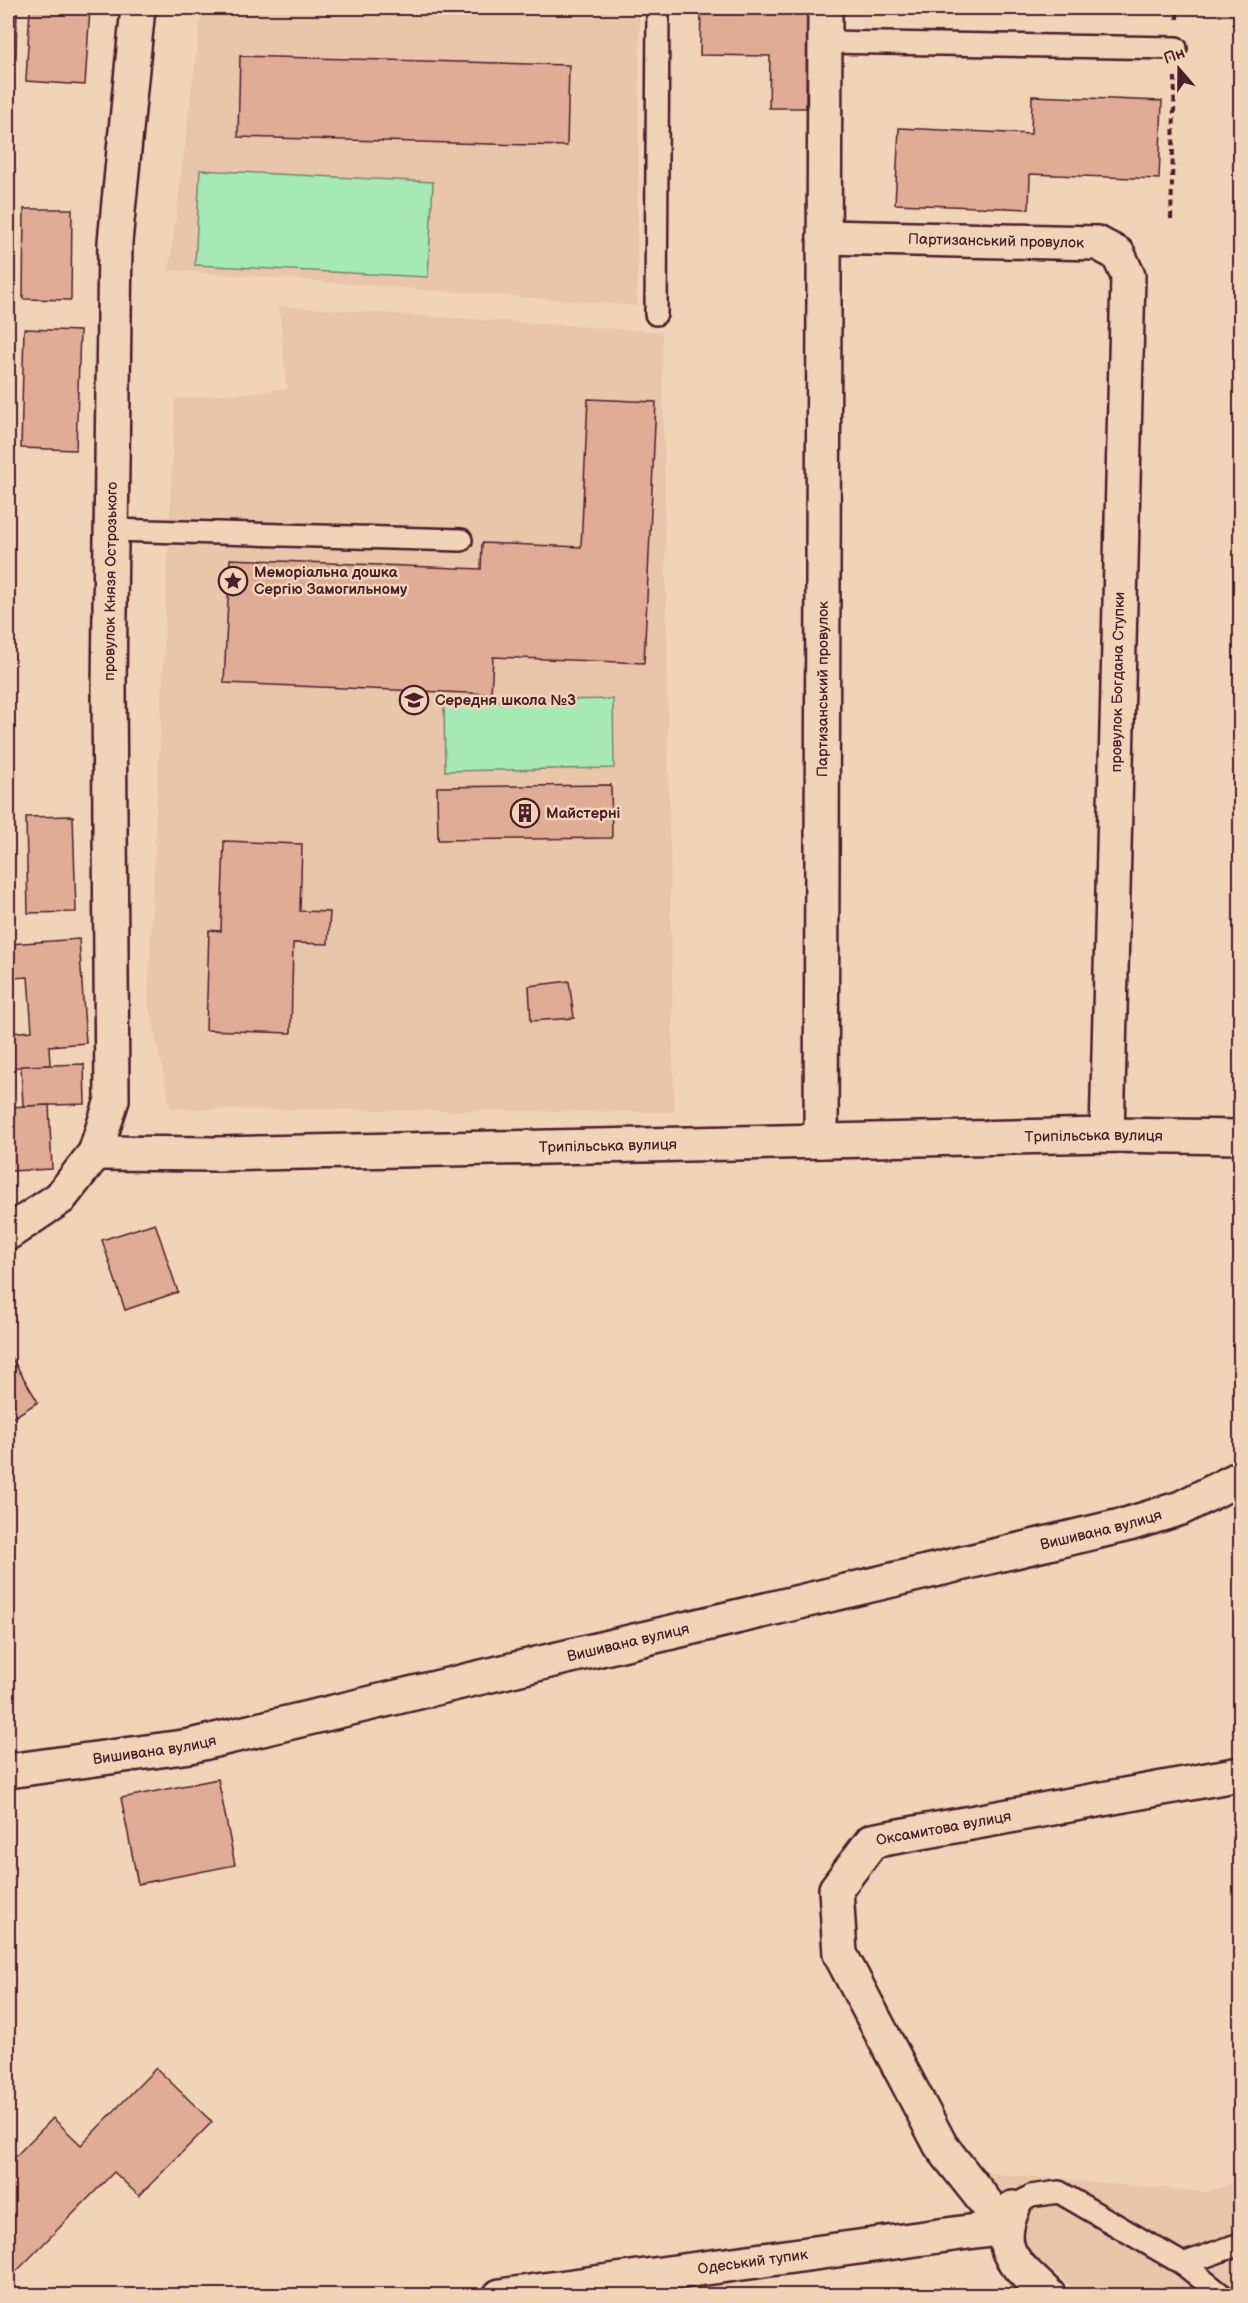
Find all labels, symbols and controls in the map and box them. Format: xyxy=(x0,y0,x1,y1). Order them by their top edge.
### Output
north arrow xyxy=(1149,39,1209,99)
text: Пн xyxy=(1161,44,1188,69)
street label: Партизанський провулок xyxy=(908,229,1084,252)
street label: провулок Князя Острозького xyxy=(100,481,121,681)
place label: Меморіальна дошка Сергію Замогильному xyxy=(254,563,408,599)
place icon: Меморіальна дошка Сергію Замогильному xyxy=(217,565,249,597)
street label: провулок Богдана Ступки xyxy=(1107,592,1129,772)
street label: Партизанський провулок xyxy=(813,601,832,777)
school or university icon: Середня школа №3 xyxy=(398,684,430,716)
place label: Середня школа №3 xyxy=(435,691,576,710)
building icon: Майстерні xyxy=(509,797,541,829)
place label: Майстерні xyxy=(546,804,620,823)
street label: Трипільська вулиця xyxy=(1024,1125,1163,1146)
street label: Трипільська вулиця xyxy=(539,1135,677,1157)
street label: Вишивана вулиця xyxy=(1038,1505,1164,1554)
street label: Вишивана вулиця xyxy=(565,1619,691,1666)
street label: Вишивана вулиця xyxy=(91,1731,218,1769)
street label: Оксамитова вулиця xyxy=(874,1806,1013,1850)
street label: Одеський тупик xyxy=(696,2245,809,2278)

